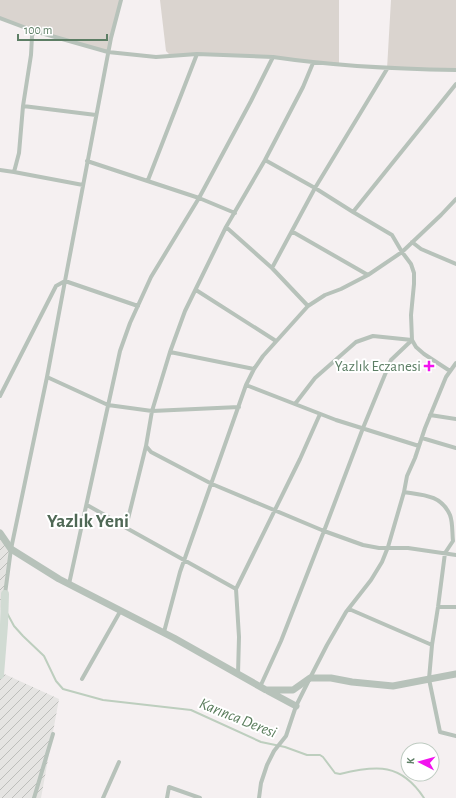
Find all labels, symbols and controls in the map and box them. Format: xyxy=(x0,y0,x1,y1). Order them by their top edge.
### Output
scale bar xyxy=(18,16,107,42)
text: 100 m xyxy=(24,24,52,36)
place label: Yazlık Eczanesi xyxy=(335,359,421,374)
marker: Yazlık Eczanesi xyxy=(424,361,434,371)
district label: Yazlık Yeni xyxy=(47,512,129,531)
water label: Karınca Deresi xyxy=(197,695,279,741)
north arrow xyxy=(400,742,440,782)
text: K xyxy=(405,757,416,765)

